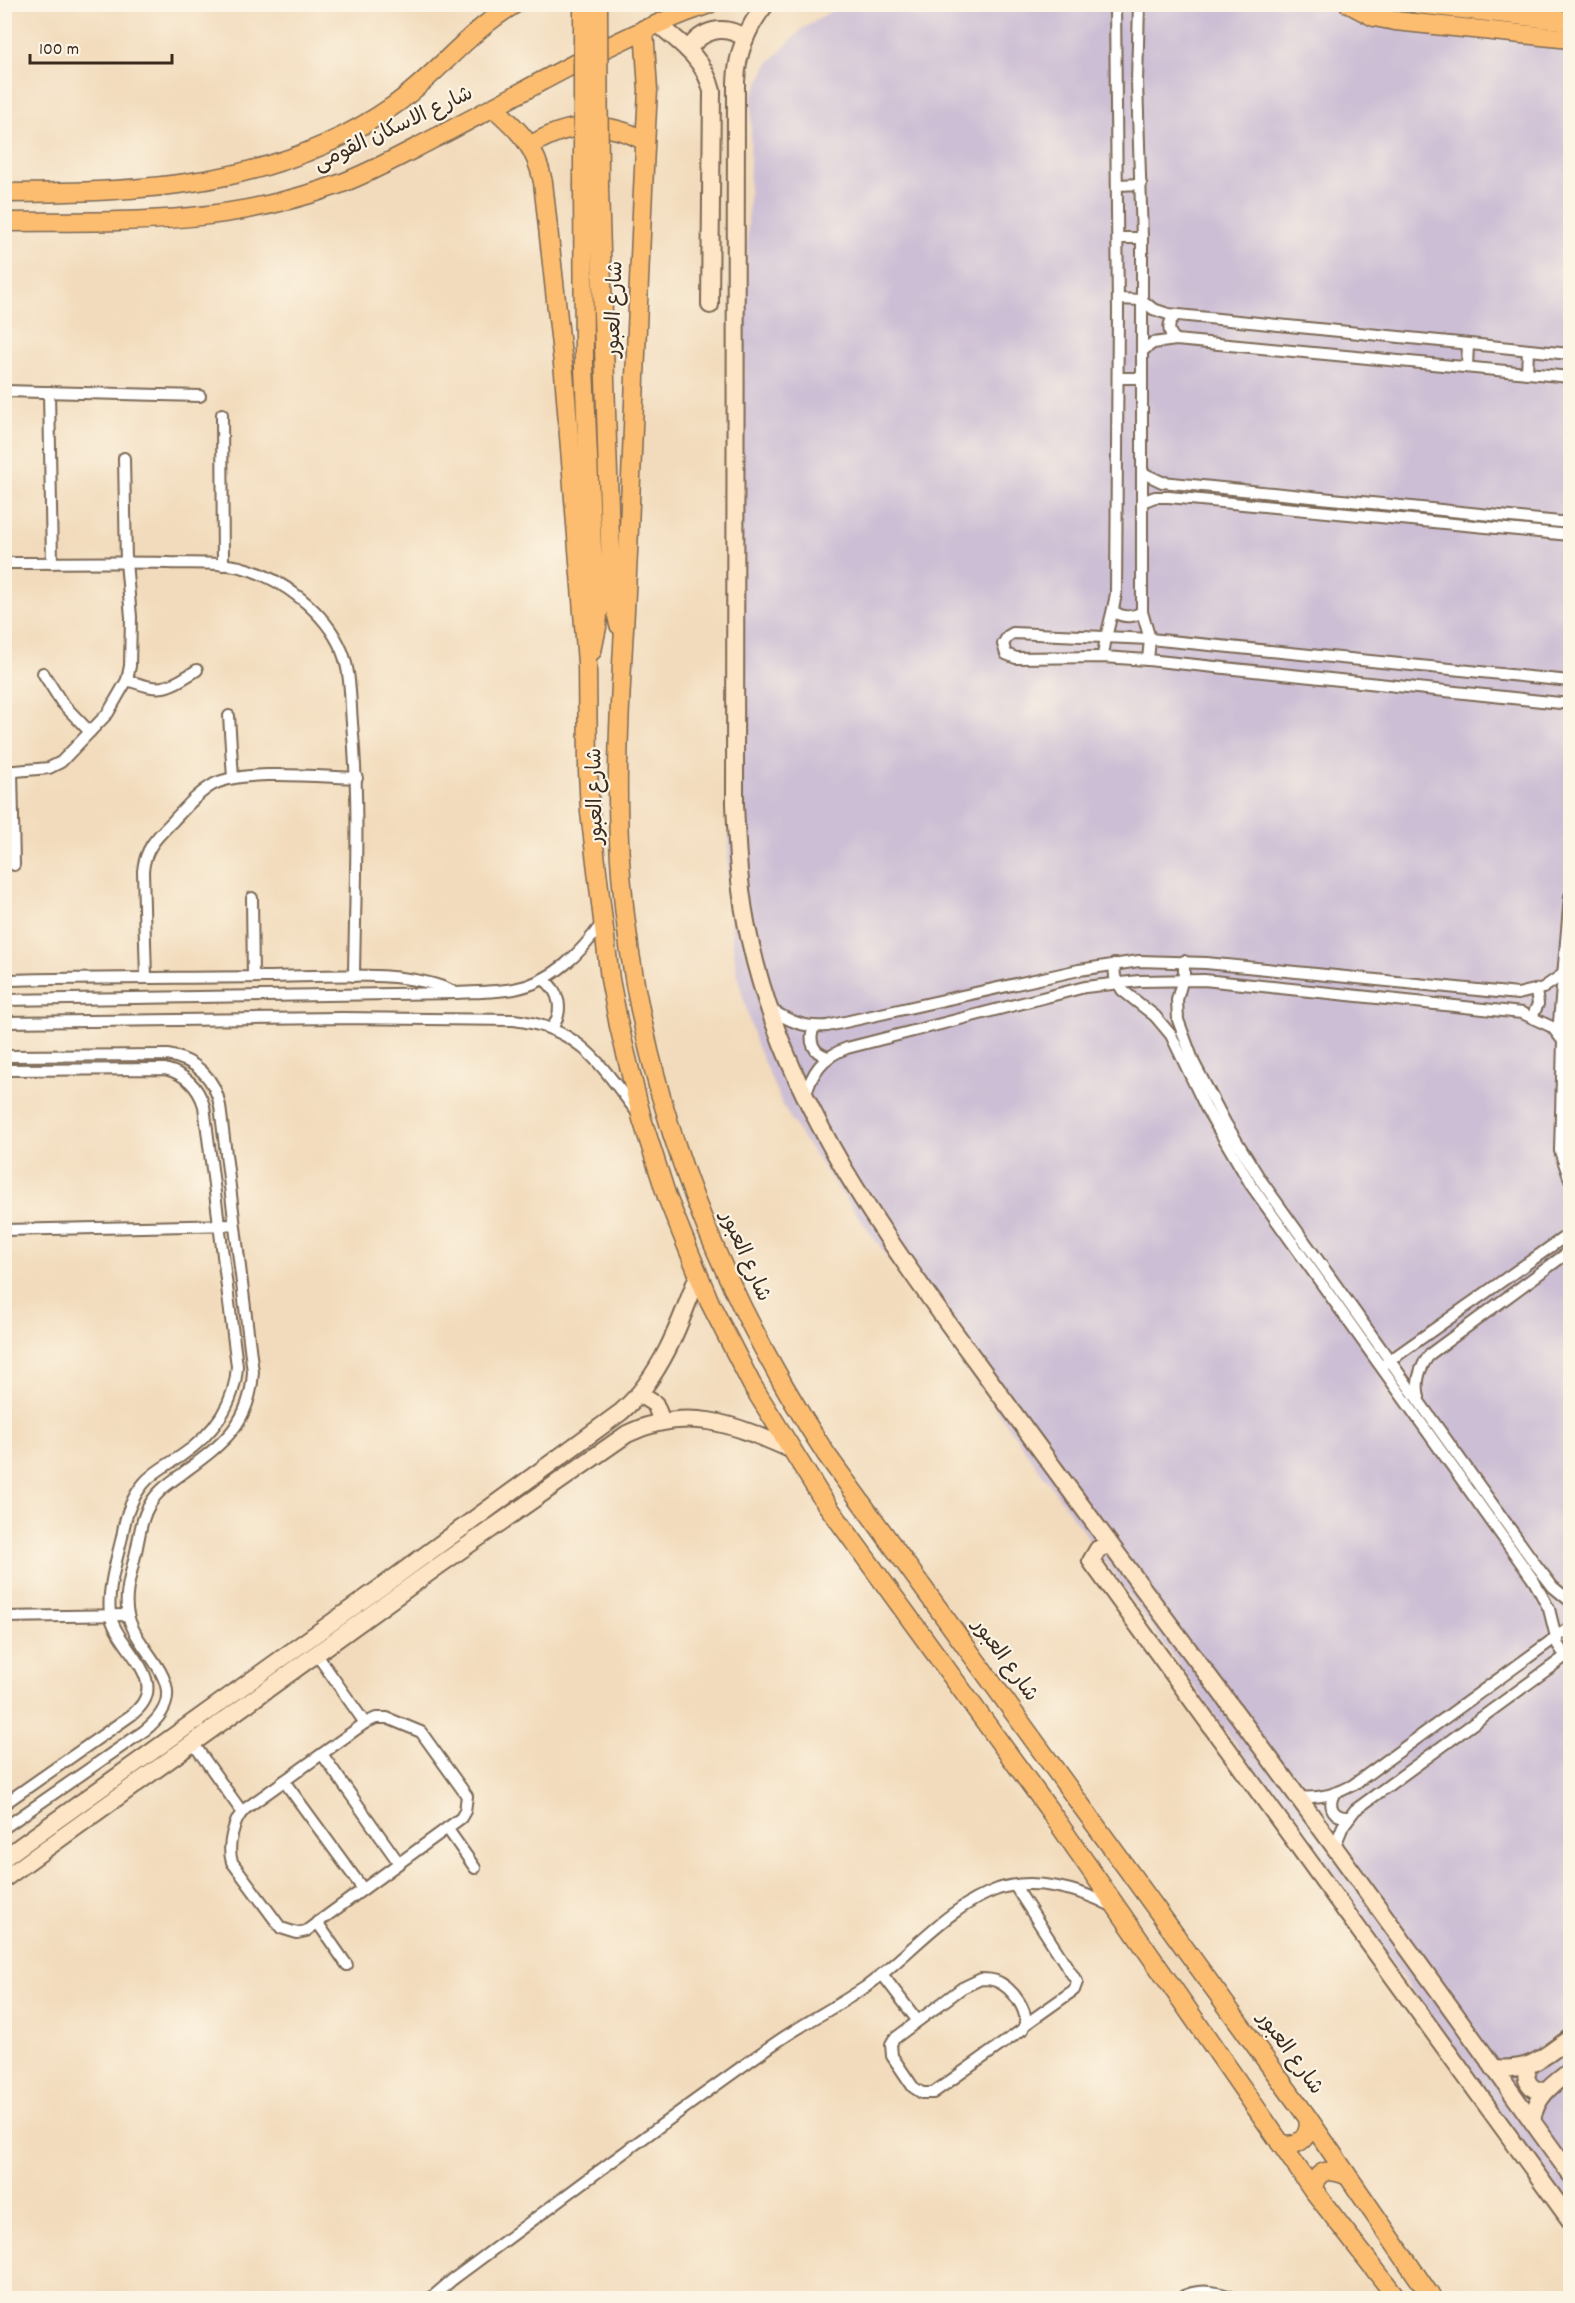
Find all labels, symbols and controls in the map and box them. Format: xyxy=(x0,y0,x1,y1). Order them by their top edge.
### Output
scale bar xyxy=(30,27,172,65)
text: 100 m xyxy=(39,38,79,63)
street label: شارع الاسكان القومى xyxy=(309,80,479,180)
street label: شارع العبور xyxy=(599,260,633,360)
street label: شارع العبور xyxy=(581,748,613,846)
street label: شارع العبور xyxy=(710,1205,777,1307)
street label: شارع العبور xyxy=(962,1612,1044,1709)
street label: شارع العبور xyxy=(1247,2005,1329,2102)

